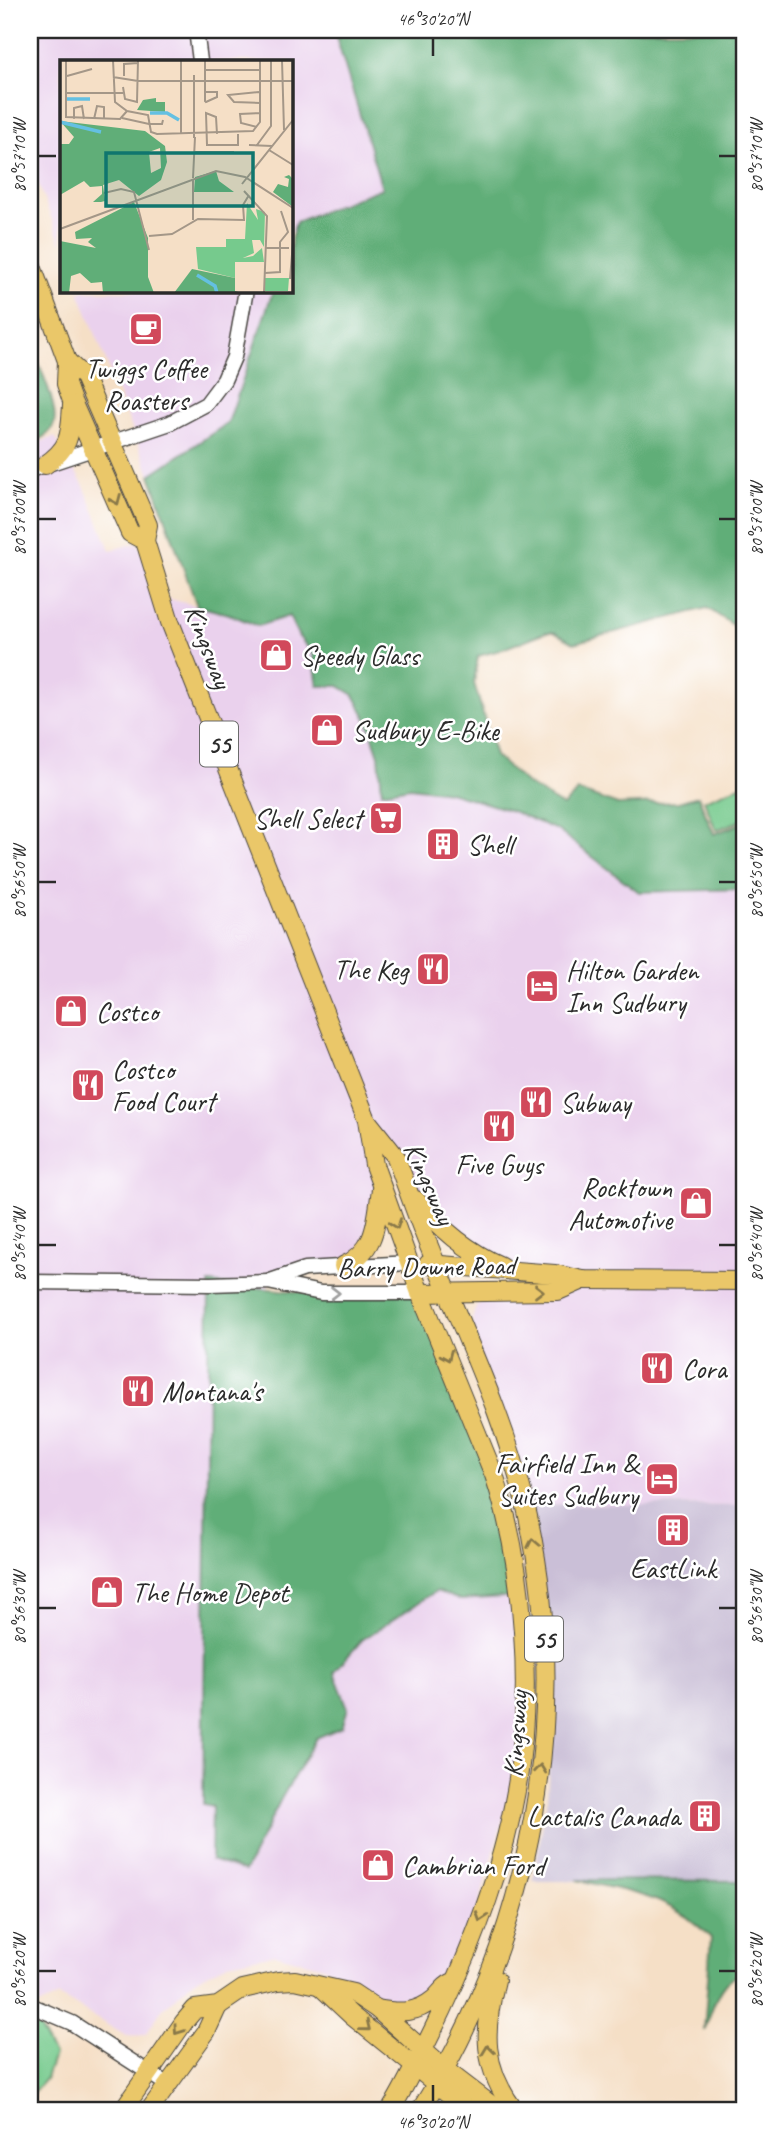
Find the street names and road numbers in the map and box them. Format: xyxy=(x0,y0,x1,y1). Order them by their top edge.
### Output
street label: Kingsway xyxy=(177,599,241,695)
road number: 55 xyxy=(200,722,238,766)
street label: Kingsway xyxy=(396,1136,464,1232)
street label: Barry Downe Road xyxy=(337,1247,519,1286)
road number: 55 xyxy=(525,1616,563,1662)
street label: Kingsway xyxy=(495,1687,536,1779)

